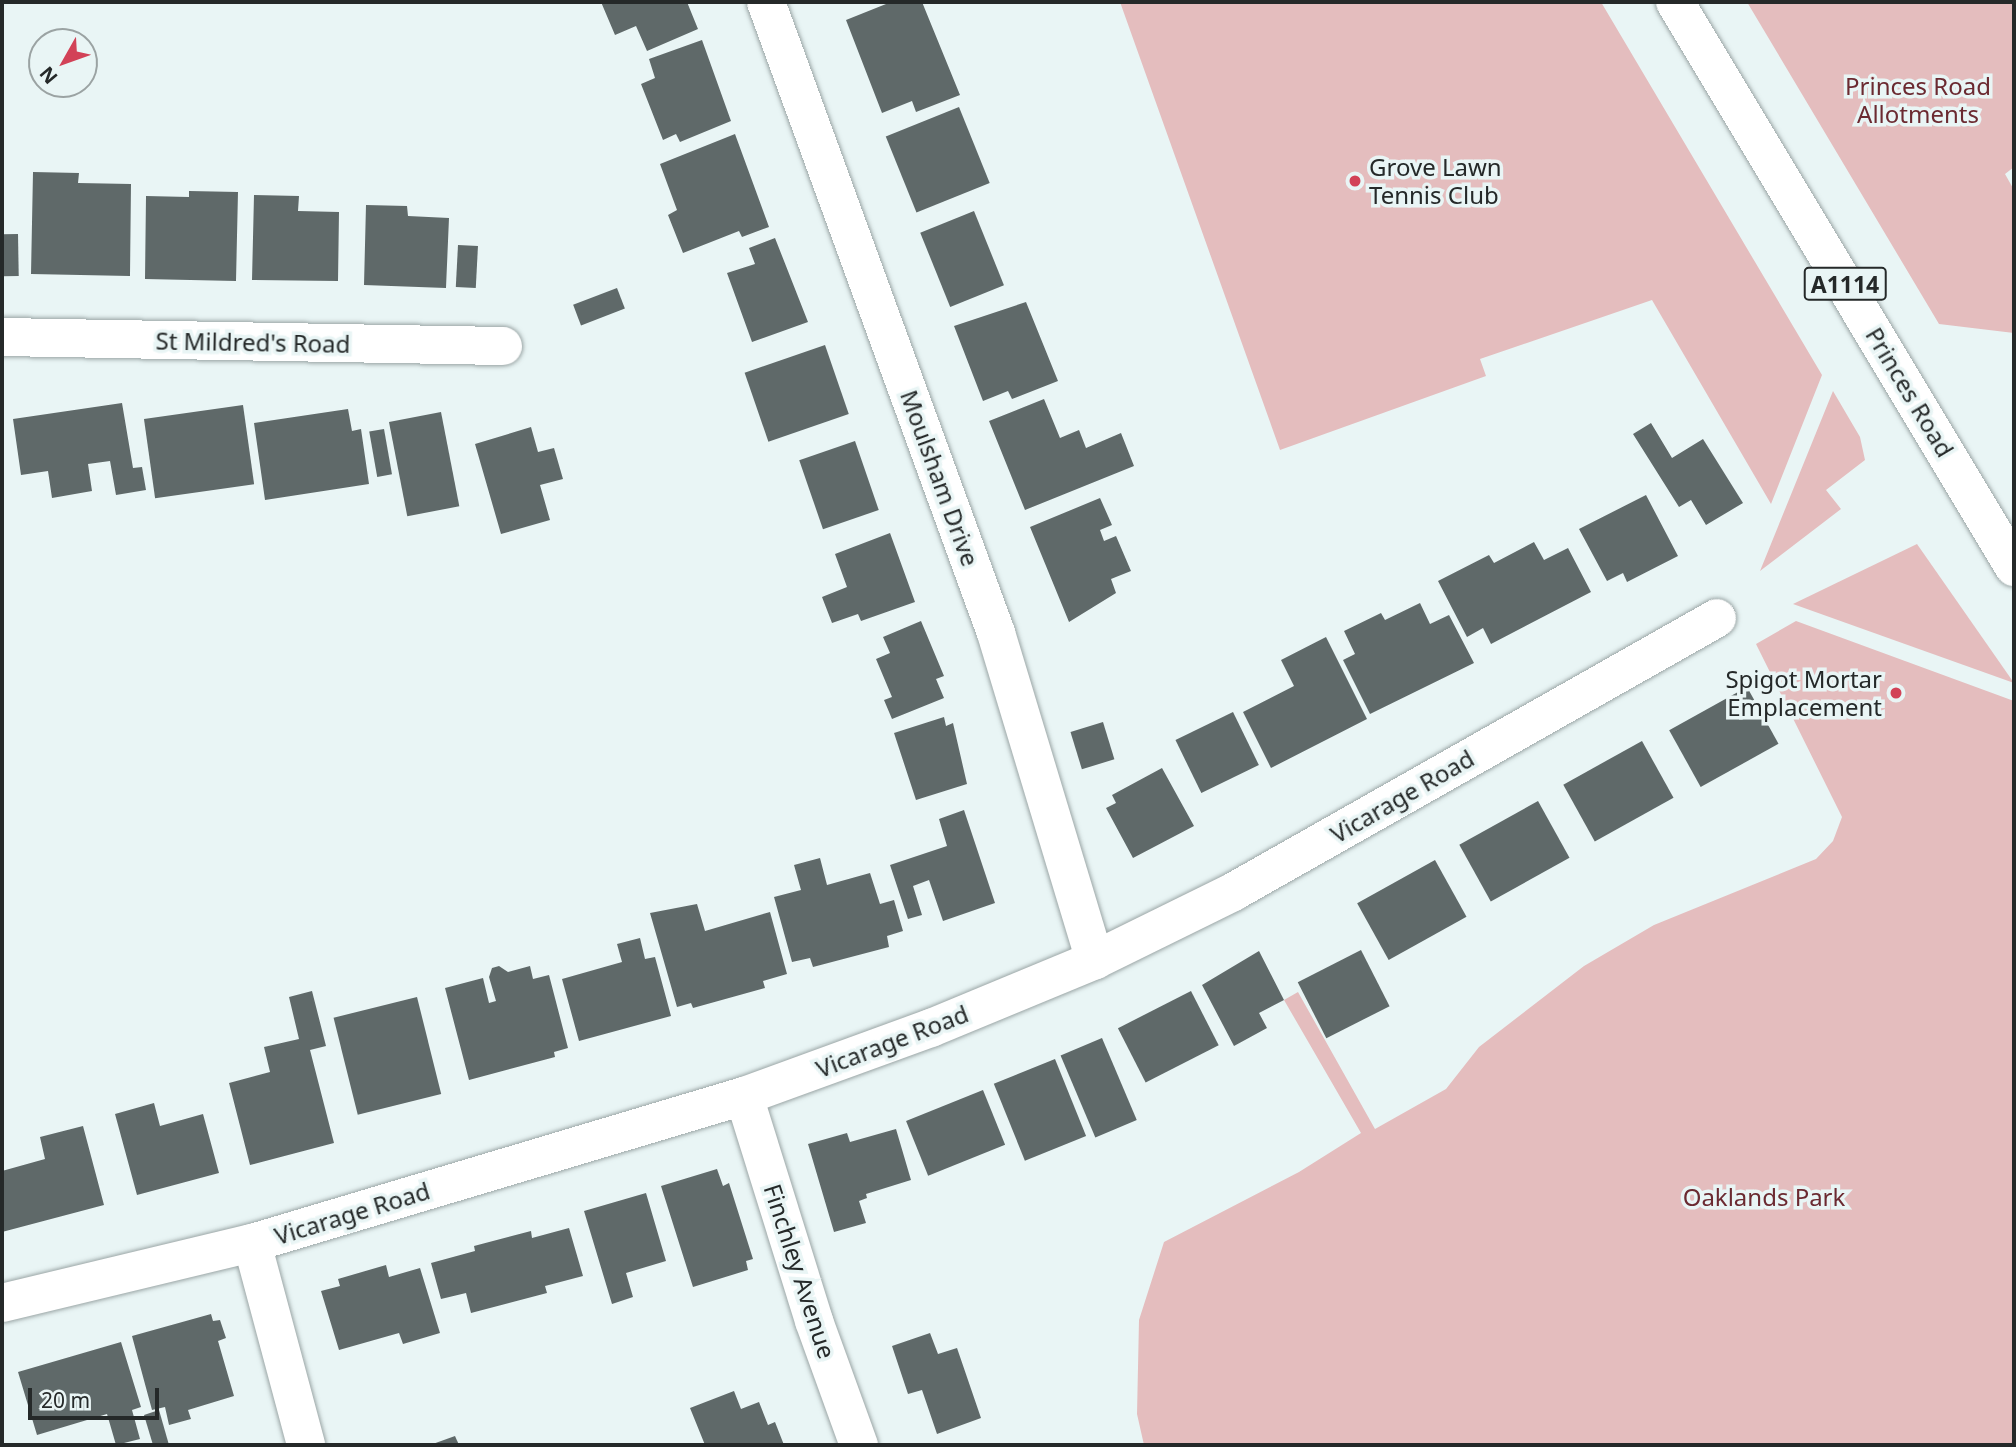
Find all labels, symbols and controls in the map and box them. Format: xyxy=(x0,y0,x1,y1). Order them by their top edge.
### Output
north arrow xyxy=(28,28,98,98)
text: N xyxy=(34,61,63,89)
park label: Princes Road Allotments xyxy=(1845,72,1991,128)
place label: Grove Lawn Tennis Club xyxy=(1369,153,1502,209)
marker: Grove Lawn Tennis Club xyxy=(1347,173,1363,189)
road number: A1114 xyxy=(1803,264,1887,304)
street label: Princes Road xyxy=(1860,322,1960,462)
street label: St Mildred's Road xyxy=(155,326,351,358)
street label: Moulsham Drive xyxy=(895,386,985,570)
place label: Spigot Mortar Emplacement xyxy=(1725,665,1882,721)
marker: Spigot Mortar Emplacement xyxy=(1888,685,1904,701)
street label: Vicarage Road xyxy=(1325,743,1479,849)
street label: Vicarage Road xyxy=(812,999,972,1083)
street label: Vicarage Road xyxy=(271,1176,433,1250)
street label: Finchley Avenue xyxy=(758,1180,842,1362)
park label: Oaklands Park xyxy=(1683,1183,1845,1211)
scale bar xyxy=(32,1374,163,1418)
text: 20 m xyxy=(41,1386,90,1414)

